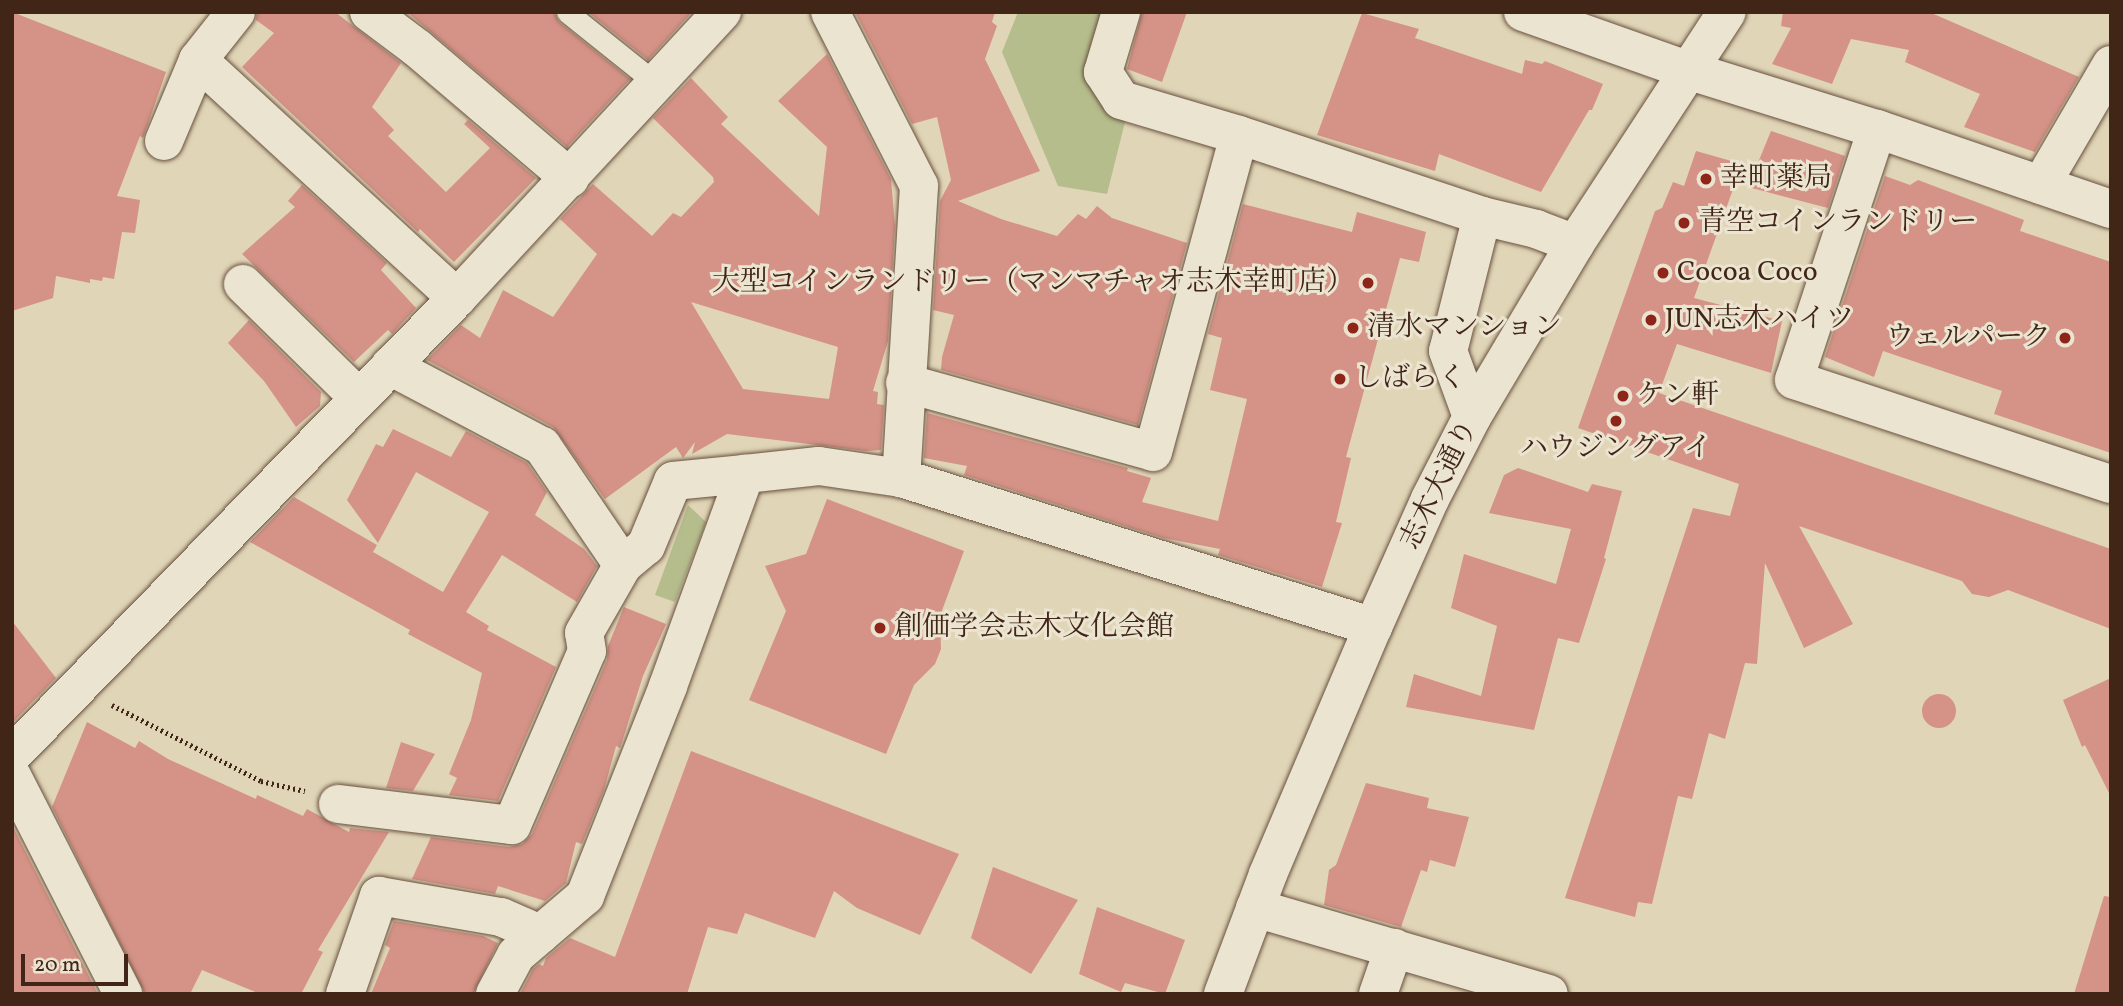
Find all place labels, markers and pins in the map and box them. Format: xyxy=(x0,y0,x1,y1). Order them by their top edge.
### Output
place label: 幸町薬局 xyxy=(1720,162,1832,196)
marker: 幸町薬局 xyxy=(1698,171,1714,187)
place label: 青空コインランドリー xyxy=(1698,206,1978,240)
marker: 青空コインランドリー xyxy=(1676,215,1692,231)
place label: Cocoa Coco xyxy=(1677,256,1818,290)
marker: Cocoa Coco xyxy=(1655,265,1671,281)
place label: 大型コインランドリー（マンマチャオ志木幸町店） xyxy=(710,266,1354,300)
marker: 大型コインランドリー（マンマチャオ志木幸町店） xyxy=(1360,275,1376,291)
place label: JUN志木ハイツ xyxy=(1665,303,1854,337)
place label: 清水マンション xyxy=(1367,311,1563,345)
marker: JUN志木ハイツ xyxy=(1643,312,1659,328)
marker: 清水マンション xyxy=(1345,320,1361,336)
place label: ウェルパーク xyxy=(1883,321,2051,355)
marker: ウェルパーク xyxy=(2057,330,2073,346)
place label: しばらく xyxy=(1354,362,1466,396)
marker: しばらく xyxy=(1332,371,1348,387)
place label: ケン軒 xyxy=(1637,379,1721,413)
marker: ケン軒 xyxy=(1615,388,1631,404)
marker: ハウジングアイ xyxy=(1608,413,1624,429)
place label: ハウジングアイ xyxy=(1518,432,1714,466)
place label: 創価学会志木文化会館 xyxy=(894,611,1174,645)
marker: 創価学会志木文化会館 xyxy=(872,620,888,636)

